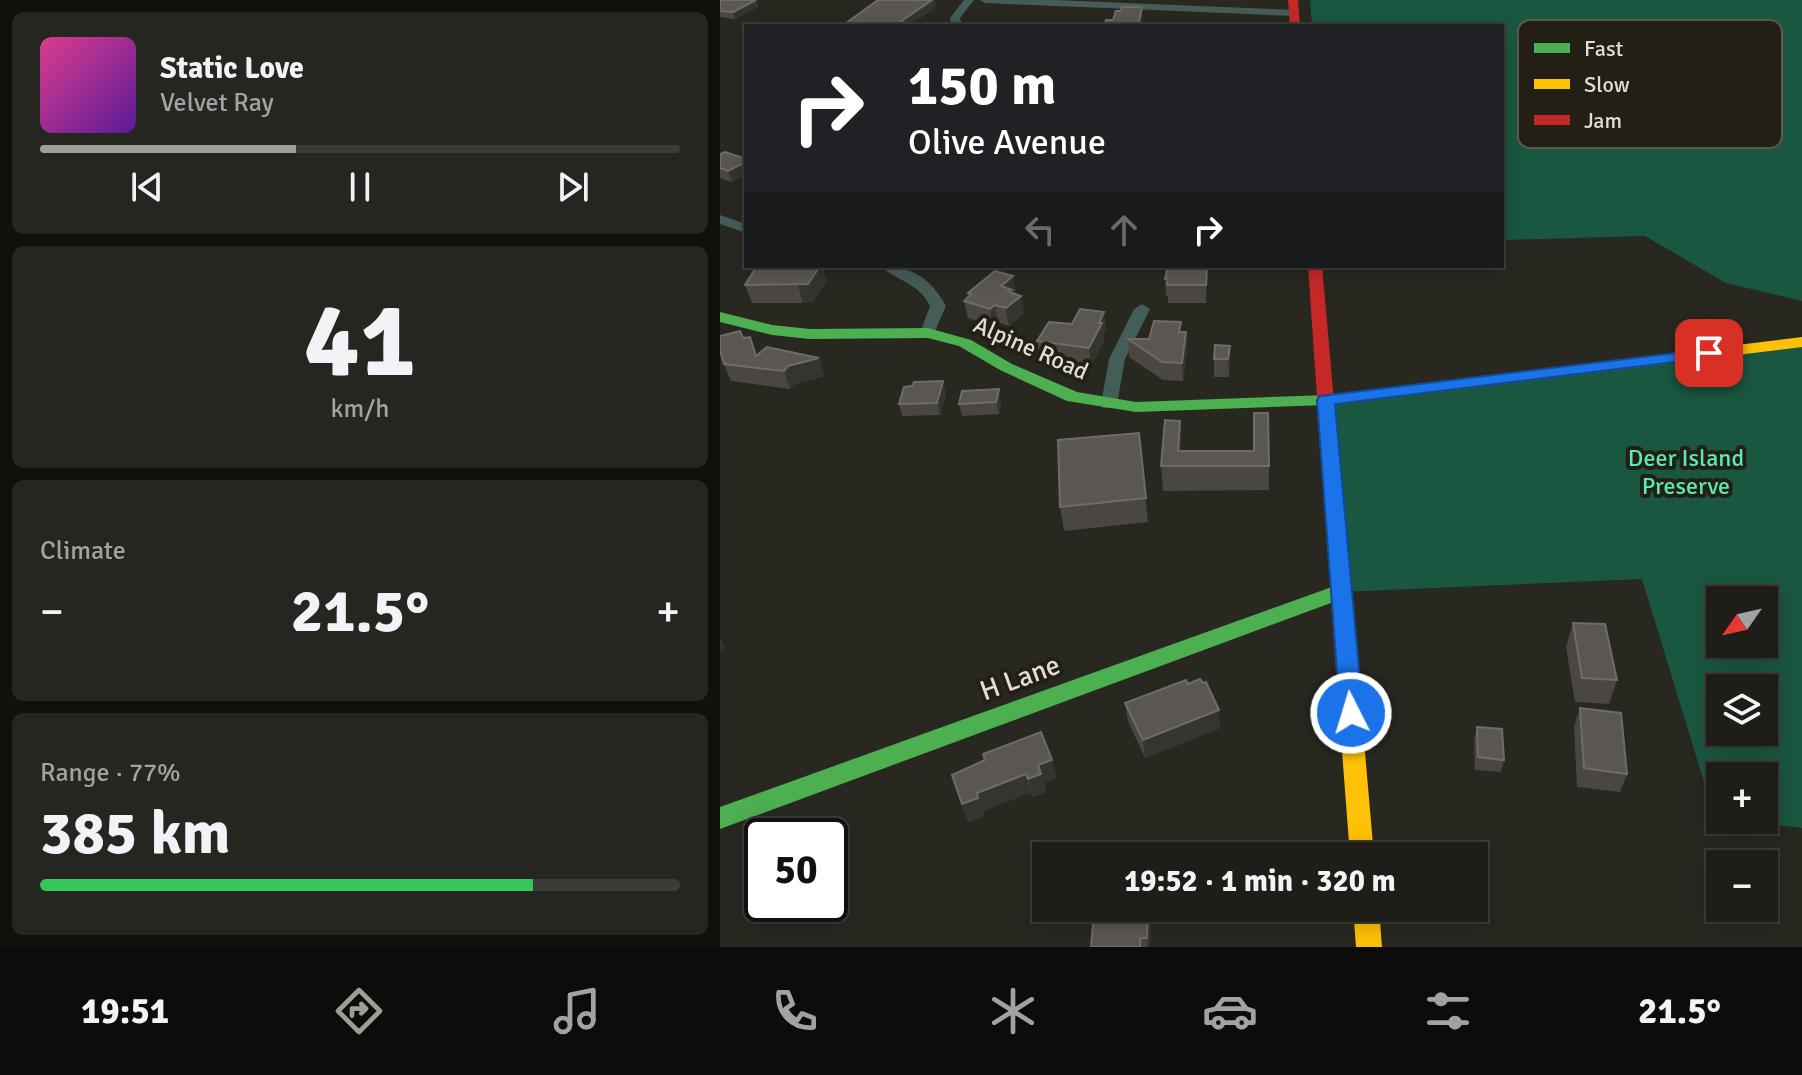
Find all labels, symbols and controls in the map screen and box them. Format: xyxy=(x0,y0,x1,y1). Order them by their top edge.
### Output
legend xyxy=(1518,20,1782,148)
text: Fast xyxy=(1584,35,1624,62)
text: Static Love xyxy=(160,50,304,87)
text: 150 m xyxy=(908,51,1056,120)
icon: right xyxy=(776,56,880,160)
text: Slow xyxy=(1584,71,1630,98)
text: Velvet Ray xyxy=(160,87,274,119)
text: Jam xyxy=(1584,107,1622,134)
text: Olive Avenue xyxy=(908,120,1106,165)
icon: previous xyxy=(125,165,169,209)
icon: pause xyxy=(338,165,382,209)
icon: next xyxy=(551,165,595,209)
icon: left xyxy=(1018,208,1062,252)
icon: ahead xyxy=(1102,208,1146,252)
icon: right xyxy=(1186,208,1230,252)
text: 41 xyxy=(304,277,416,405)
street label: Alpine Road xyxy=(969,309,1093,387)
pin xyxy=(1675,319,1743,387)
icon: arrive xyxy=(1687,331,1731,375)
text: km/h xyxy=(331,393,389,425)
park label: Deer Island Preserve xyxy=(1628,443,1744,501)
text: Climate xyxy=(40,535,126,567)
text: 21.5° xyxy=(291,575,429,649)
text: − xyxy=(40,585,64,639)
text: + xyxy=(656,585,680,639)
north arrow xyxy=(1706,586,1778,658)
map controls xyxy=(1706,586,1778,922)
street label: H Lane xyxy=(975,648,1065,708)
position arrow xyxy=(1309,671,1393,755)
button: layers xyxy=(1706,674,1778,746)
text: Range · 77% xyxy=(40,757,181,789)
button: + xyxy=(1706,762,1778,834)
text: 385 km xyxy=(40,797,230,871)
speed limit sign: 50 xyxy=(744,818,848,922)
button: − xyxy=(1706,850,1778,922)
text: 19:52 · 1 min · 320 m xyxy=(1124,863,1396,900)
icon: directions xyxy=(331,983,387,1039)
icon: music xyxy=(549,983,605,1039)
icon: phone xyxy=(767,983,823,1039)
icon: climate xyxy=(985,983,1041,1039)
icon: car xyxy=(1202,983,1258,1039)
icon: filters xyxy=(1420,983,1476,1039)
text: 19:51 xyxy=(81,989,169,1034)
text: 21.5° xyxy=(1638,989,1721,1034)

